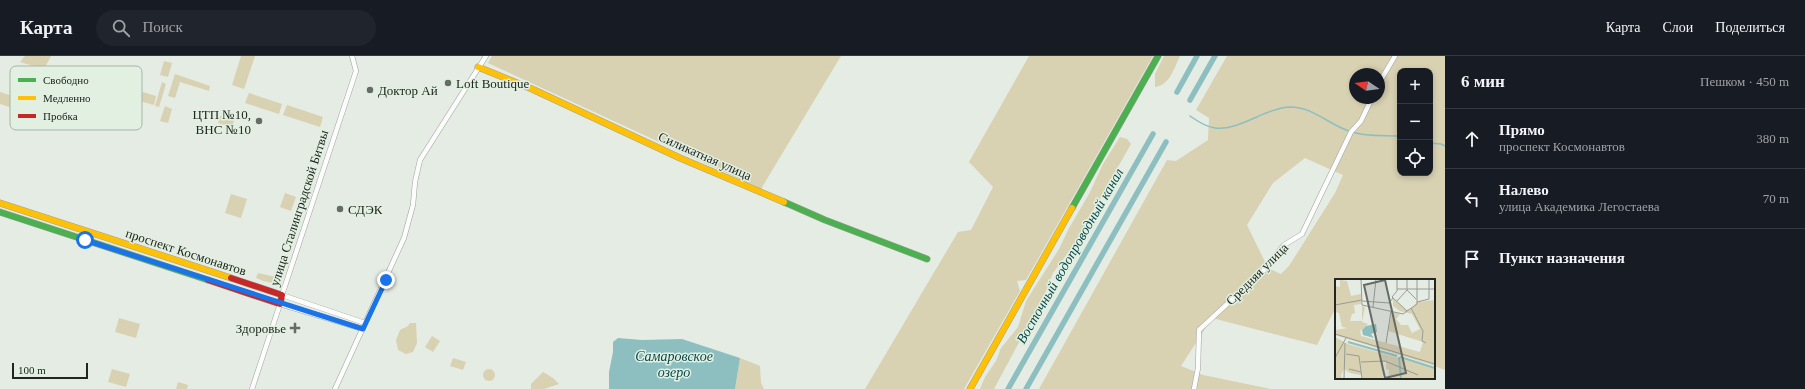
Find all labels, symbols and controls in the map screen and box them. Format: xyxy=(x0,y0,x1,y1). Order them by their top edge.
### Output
search box xyxy=(96,10,376,46)
text: Карта xyxy=(20,17,72,38)
icon: search xyxy=(110,17,132,39)
text: Поиск xyxy=(142,19,183,35)
text: Карта xyxy=(1606,20,1640,35)
text: Слои xyxy=(1662,20,1693,35)
text: Поделиться xyxy=(1715,20,1785,35)
legend xyxy=(10,66,142,130)
north arrow xyxy=(1349,68,1385,104)
map controls xyxy=(1397,68,1433,176)
button: + xyxy=(1397,68,1433,104)
text: 6 мин xyxy=(1461,72,1505,91)
text: Свободно xyxy=(43,74,89,86)
text: Пешком · 450 m xyxy=(1700,74,1789,89)
place label: Loft Boutique xyxy=(456,76,530,91)
marker: Loft Boutique xyxy=(443,78,453,88)
place label: Доктор Ай xyxy=(378,83,438,98)
marker: Доктор Ай xyxy=(365,85,375,95)
text: Медленно xyxy=(43,92,91,104)
button: − xyxy=(1397,104,1433,140)
place label: ЦТП №10, ВНС №10 xyxy=(192,107,251,137)
text: Пробка xyxy=(43,110,78,122)
marker: ЦТП №10, ВНС №10 xyxy=(254,116,264,126)
text: Прямо xyxy=(1499,122,1545,138)
street label: улица Сталинградской Битвы xyxy=(267,128,331,288)
icon: ahead xyxy=(1461,128,1483,150)
street label: Силикатная улица xyxy=(656,129,754,183)
text: 380 m xyxy=(1756,131,1789,146)
text: проспект Космонавтов xyxy=(1499,139,1625,154)
button: locate xyxy=(1397,140,1433,176)
water label: Восточный водопроводный канал xyxy=(1014,166,1126,346)
text: Налево xyxy=(1499,182,1549,198)
icon: left xyxy=(1461,188,1483,210)
text: 70 m xyxy=(1763,191,1789,206)
text: улица Академика Легостаева xyxy=(1499,199,1660,214)
place label: СДЭК xyxy=(348,202,383,217)
marker: СДЭК xyxy=(335,204,345,214)
street label: проспект Космонавтов xyxy=(124,225,248,279)
route start xyxy=(76,231,94,249)
street label: Средняя улица xyxy=(1223,240,1291,308)
icon: arrive xyxy=(1461,248,1483,270)
text: Пункт назначения xyxy=(1499,250,1625,266)
route end xyxy=(377,271,395,289)
inset map xyxy=(1335,279,1435,379)
place label: Здоровье xyxy=(236,321,286,336)
marker: Здоровье xyxy=(289,322,301,334)
water label: Самаровское озеро xyxy=(635,349,713,380)
scale bar xyxy=(12,361,88,380)
text: 100 m xyxy=(18,364,46,376)

